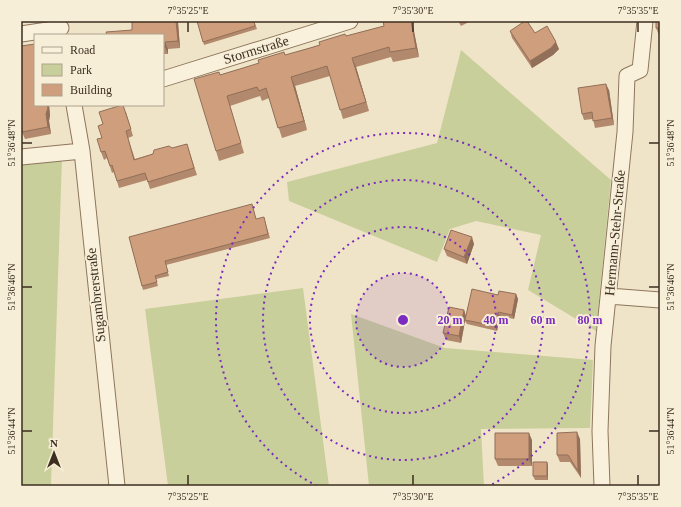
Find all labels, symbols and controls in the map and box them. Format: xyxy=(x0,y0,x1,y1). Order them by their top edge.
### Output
text: 7°35'25"E xyxy=(168,5,209,16)
text: 7°35'30"E xyxy=(393,5,434,16)
text: 7°35'35"E xyxy=(618,5,659,16)
street label: Stormstraße xyxy=(221,33,291,67)
legend xyxy=(34,34,164,106)
text: Road xyxy=(70,43,95,57)
text: Park xyxy=(70,63,92,77)
text: Building xyxy=(70,83,112,97)
text: 51°36'48"N xyxy=(6,119,17,167)
text: 51°36'48"N xyxy=(665,119,676,167)
street label: Hermann-Stehr-Straße xyxy=(602,169,628,297)
street label: Sugambrerstraße xyxy=(84,247,108,343)
text: 51°36'46"N xyxy=(6,263,17,311)
text: 51°36'46"N xyxy=(665,263,676,311)
centre of rings xyxy=(396,313,410,327)
text: 20 m xyxy=(438,313,463,327)
text: 40 m xyxy=(484,313,509,327)
text: 60 m xyxy=(531,313,556,327)
text: 80 m xyxy=(578,313,603,327)
text: 51°36'44"N xyxy=(6,407,17,455)
text: 51°36'44"N xyxy=(665,407,676,455)
north arrow xyxy=(34,433,74,473)
text: N xyxy=(50,437,58,449)
text: 7°35'25"E xyxy=(168,491,209,502)
text: 7°35'30"E xyxy=(393,491,434,502)
text: 7°35'35"E xyxy=(618,491,659,502)

